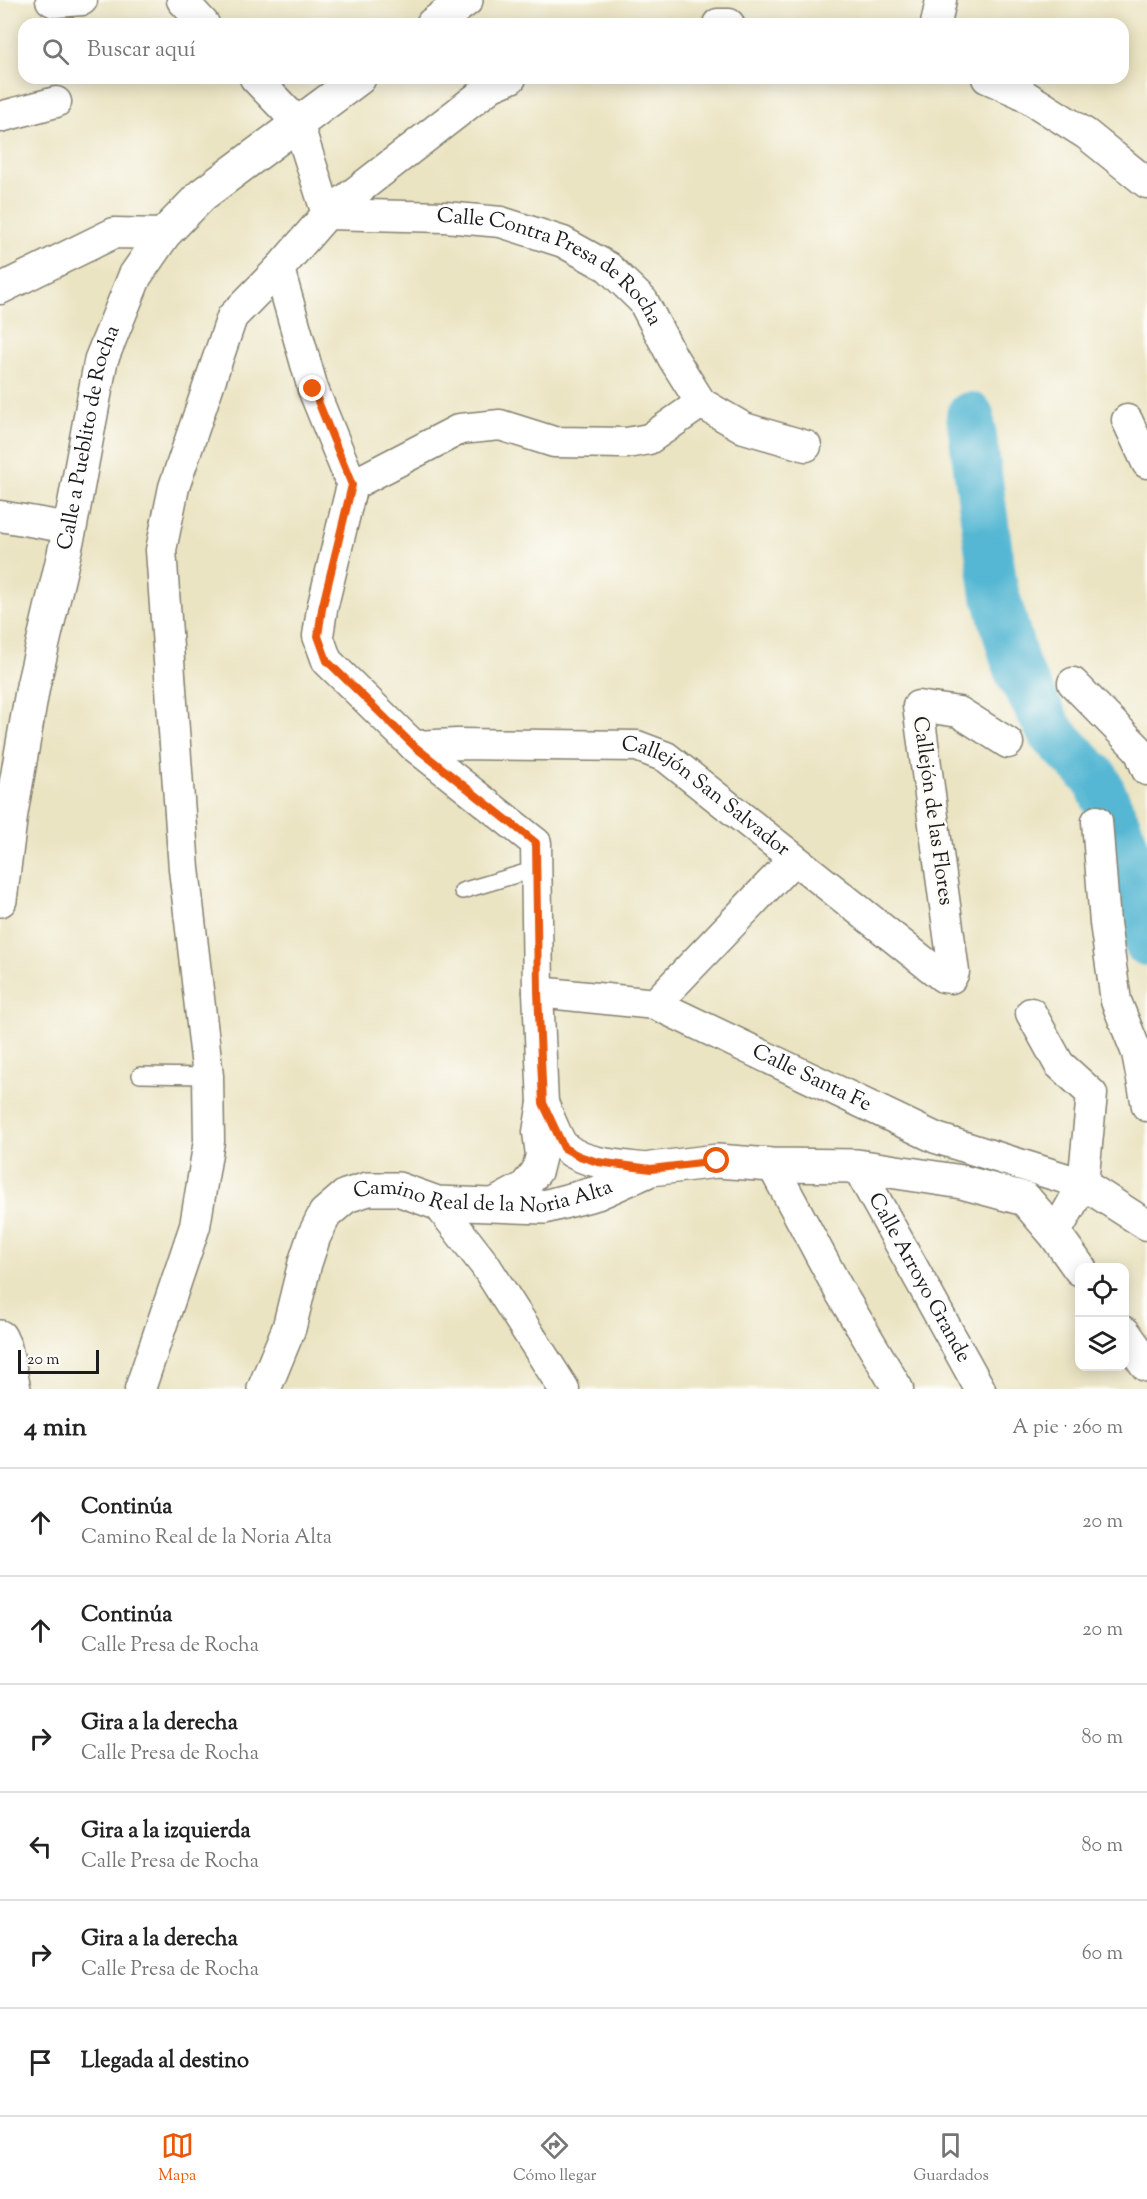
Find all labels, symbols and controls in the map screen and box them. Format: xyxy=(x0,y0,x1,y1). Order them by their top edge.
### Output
search box xyxy=(18,18,1129,84)
icon: search xyxy=(39,35,72,68)
text: Buscar aquí xyxy=(87,35,196,67)
street label: Calle Contra Presa de Rocha xyxy=(435,201,669,332)
street label: Calle a Pueblito de Rocha xyxy=(50,321,128,553)
route end xyxy=(299,375,325,401)
street label: Callejón de las Flores xyxy=(904,715,960,907)
street label: Callejón San Salvador xyxy=(622,731,796,865)
street label: Calle Santa Fe xyxy=(747,1037,876,1120)
route start xyxy=(703,1147,729,1173)
street label: Camino Real de la Noria Alta xyxy=(350,1173,618,1222)
street label: Calle Arroyo Grande xyxy=(860,1188,978,1368)
map controls xyxy=(1075,1263,1129,1371)
button: locate xyxy=(1075,1263,1129,1317)
button: layers xyxy=(1075,1317,1129,1371)
scale bar xyxy=(18,1347,99,1374)
text: 20 m xyxy=(27,1349,60,1372)
text: 4 min xyxy=(24,1410,87,1447)
text: A pie · 260 m xyxy=(1012,1414,1123,1443)
text: Continúa xyxy=(81,1492,172,1524)
icon: ahead xyxy=(24,1506,57,1539)
text: 20 m xyxy=(1082,1508,1123,1537)
text: Camino Real de la Noria Alta xyxy=(81,1524,332,1553)
text: Continúa xyxy=(81,1600,172,1632)
icon: ahead xyxy=(24,1614,57,1647)
text: 20 m xyxy=(1082,1616,1123,1645)
text: Calle Presa de Rocha xyxy=(81,1632,259,1661)
text: Gira a la derecha xyxy=(81,1708,238,1740)
icon: right xyxy=(24,1722,57,1755)
text: 80 m xyxy=(1082,1724,1123,1753)
text: Calle Presa de Rocha xyxy=(81,1740,259,1769)
text: Gira a la izquierda xyxy=(81,1816,251,1848)
icon: left xyxy=(24,1830,57,1863)
text: 80 m xyxy=(1082,1832,1123,1861)
text: Calle Presa de Rocha xyxy=(81,1848,259,1877)
text: Gira a la derecha xyxy=(81,1924,238,1956)
icon: right xyxy=(24,1938,57,1971)
text: 60 m xyxy=(1082,1940,1123,1969)
text: Calle Presa de Rocha xyxy=(81,1956,259,1985)
icon: arrive xyxy=(24,2046,57,2079)
text: Llegada al destino xyxy=(81,2046,249,2078)
tab: Mapa xyxy=(158,2129,196,2188)
tab: Cómo llegar xyxy=(513,2129,597,2188)
tab: Guardados xyxy=(913,2129,989,2188)

